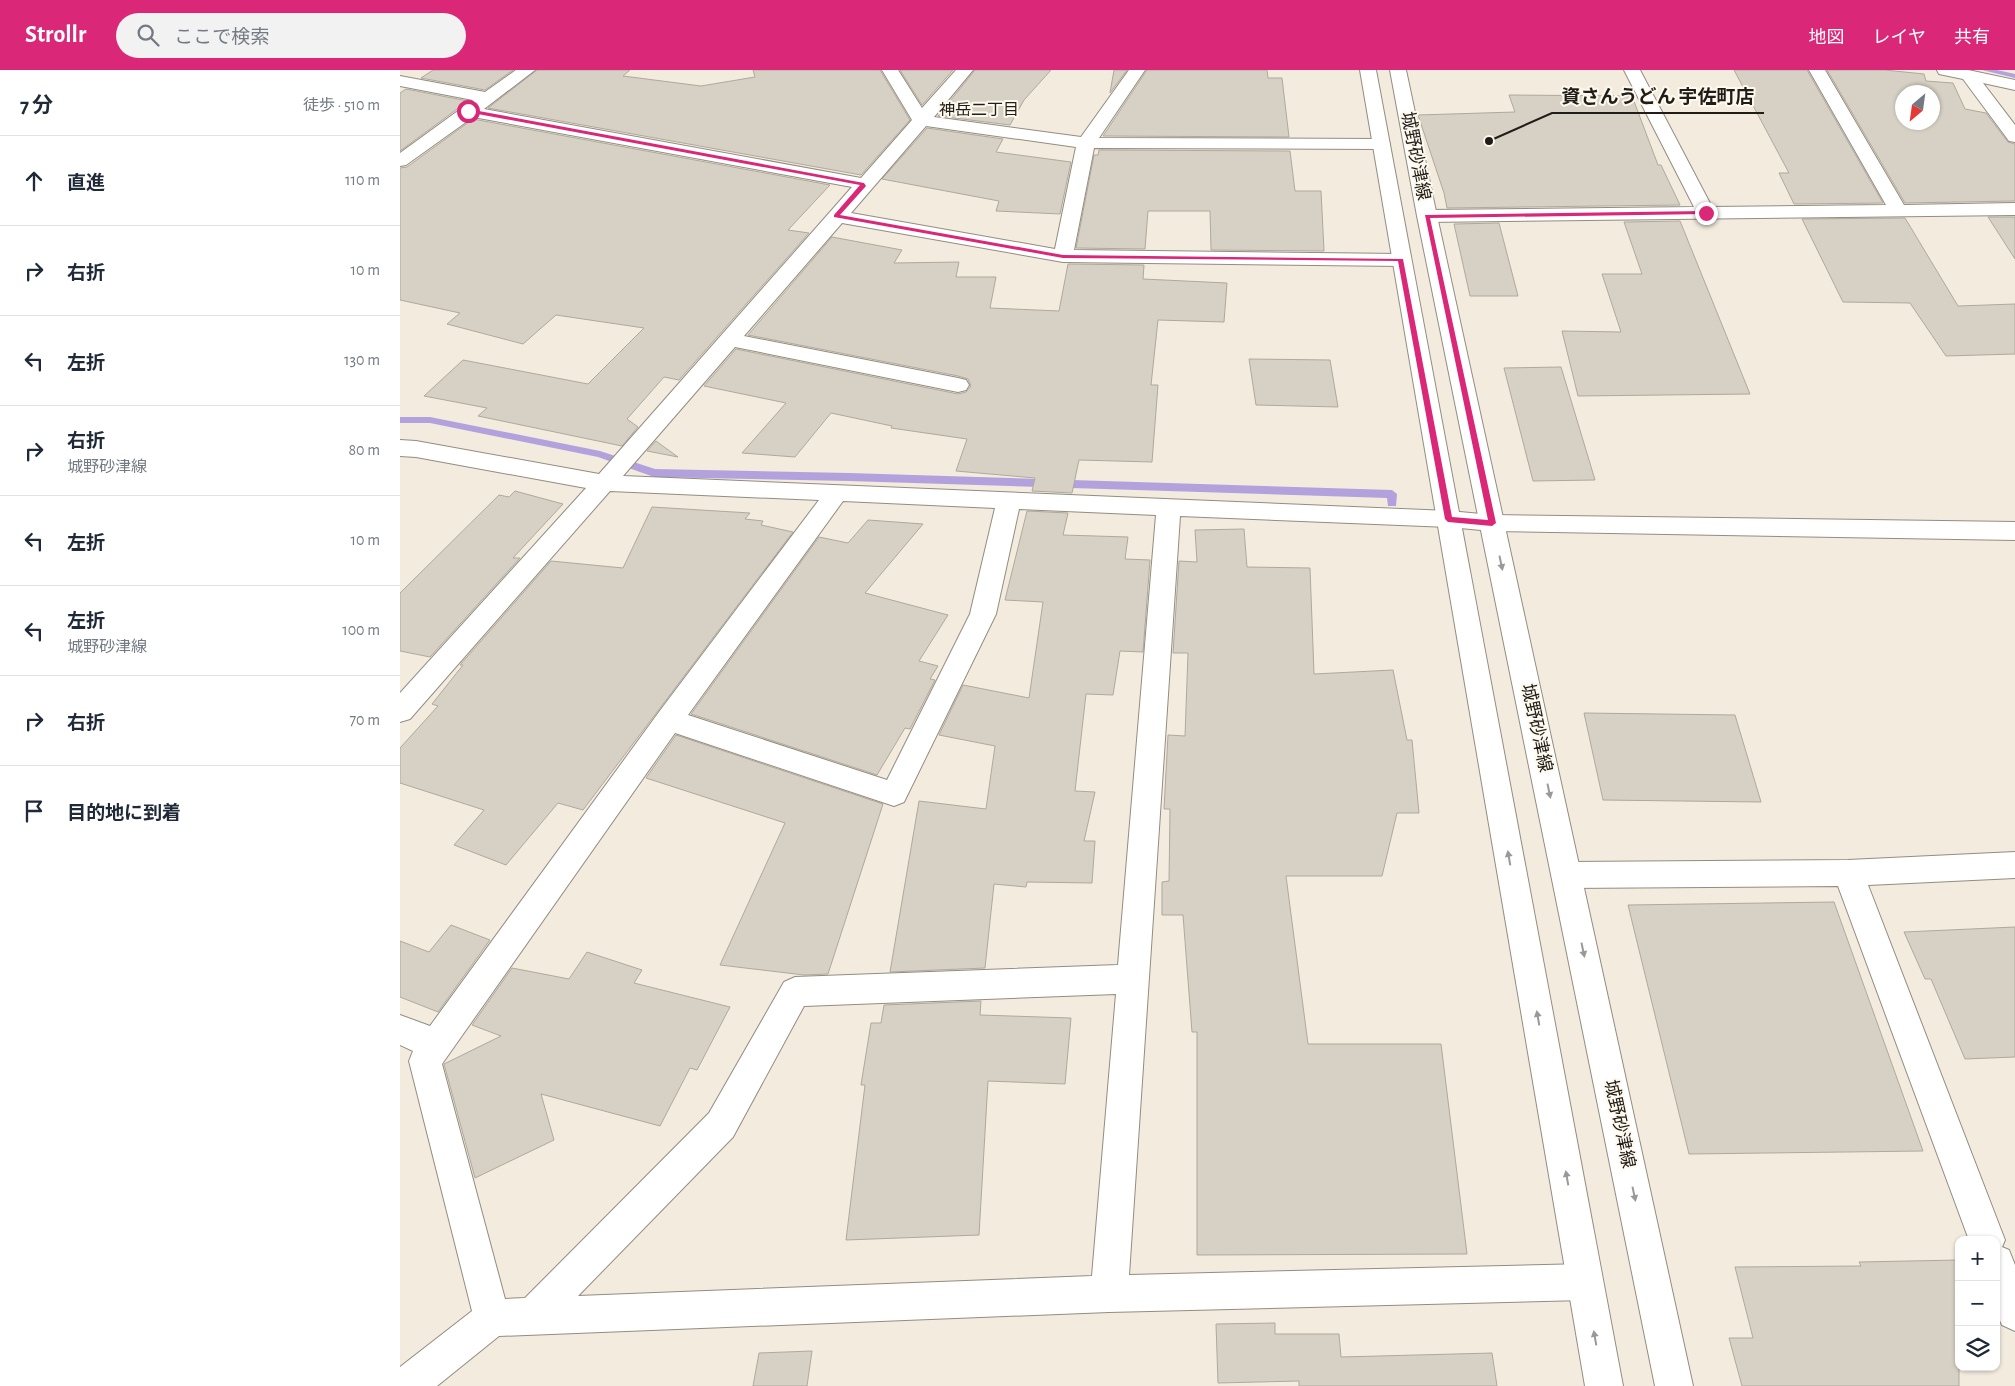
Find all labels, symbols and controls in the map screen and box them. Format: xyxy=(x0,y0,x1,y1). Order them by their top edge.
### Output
search box xyxy=(116,13,466,58)
icon: search xyxy=(134,21,162,49)
text: Strollr xyxy=(25,23,86,47)
text: ここで検索 xyxy=(174,28,269,47)
text: 地図 xyxy=(1809,29,1845,47)
text: レイヤ xyxy=(1873,29,1926,47)
text: 共有 xyxy=(1954,29,1990,47)
callout: 資さんうどん 宇佐町店 xyxy=(1552,79,1764,113)
north arrow xyxy=(1895,85,1940,130)
text: 資さんうどん 宇佐町店 xyxy=(1562,86,1754,107)
text: 7 分 xyxy=(20,95,53,116)
text: 徒歩 · 510 m xyxy=(303,97,380,113)
route start xyxy=(457,100,480,123)
district label: 神岳二丁目 xyxy=(939,101,1019,118)
street label: 城野砂津線 xyxy=(1398,110,1434,202)
icon: ahead xyxy=(20,167,48,195)
text: 110 m xyxy=(345,172,380,188)
text: 直進 xyxy=(67,174,105,193)
route end xyxy=(1695,202,1718,225)
icon: right xyxy=(20,257,48,285)
text: 10 m xyxy=(351,262,380,278)
text: 右折 xyxy=(67,264,105,283)
icon: left xyxy=(20,347,48,375)
text: 130 m xyxy=(344,352,380,368)
text: 左折 xyxy=(67,354,105,373)
text: 右折 xyxy=(67,432,105,451)
icon: right xyxy=(20,437,48,465)
text: 80 m xyxy=(349,442,380,458)
text: 城野砂津線 xyxy=(67,459,147,475)
icon: left xyxy=(20,527,48,555)
text: 10 m xyxy=(351,532,380,548)
text: 左折 xyxy=(67,534,105,553)
one-way arrow xyxy=(1497,556,1505,571)
text: 左折 xyxy=(67,612,105,631)
icon: left xyxy=(20,617,48,645)
text: 100 m xyxy=(342,622,380,638)
text: 城野砂津線 xyxy=(67,639,147,655)
street label: 城野砂津線 xyxy=(1518,682,1556,774)
icon: right xyxy=(20,707,48,735)
text: 70 m xyxy=(349,712,380,728)
text: 右折 xyxy=(67,714,105,733)
one-way arrow xyxy=(1546,783,1554,799)
icon: arrive xyxy=(20,797,48,825)
text: 目的地に到着 xyxy=(67,804,181,823)
one-way arrow xyxy=(1505,850,1513,866)
one-way arrow xyxy=(1579,942,1587,957)
one-way arrow xyxy=(1533,1010,1541,1026)
street label: 城野砂津線 xyxy=(1601,1078,1639,1170)
one-way arrow xyxy=(1562,1170,1570,1186)
one-way arrow xyxy=(1630,1187,1638,1202)
map controls xyxy=(1955,1236,2000,1371)
button: + xyxy=(1955,1236,2000,1281)
button: − xyxy=(1955,1281,2000,1326)
button: layers xyxy=(1955,1326,2000,1371)
one-way arrow xyxy=(1591,1330,1599,1346)

